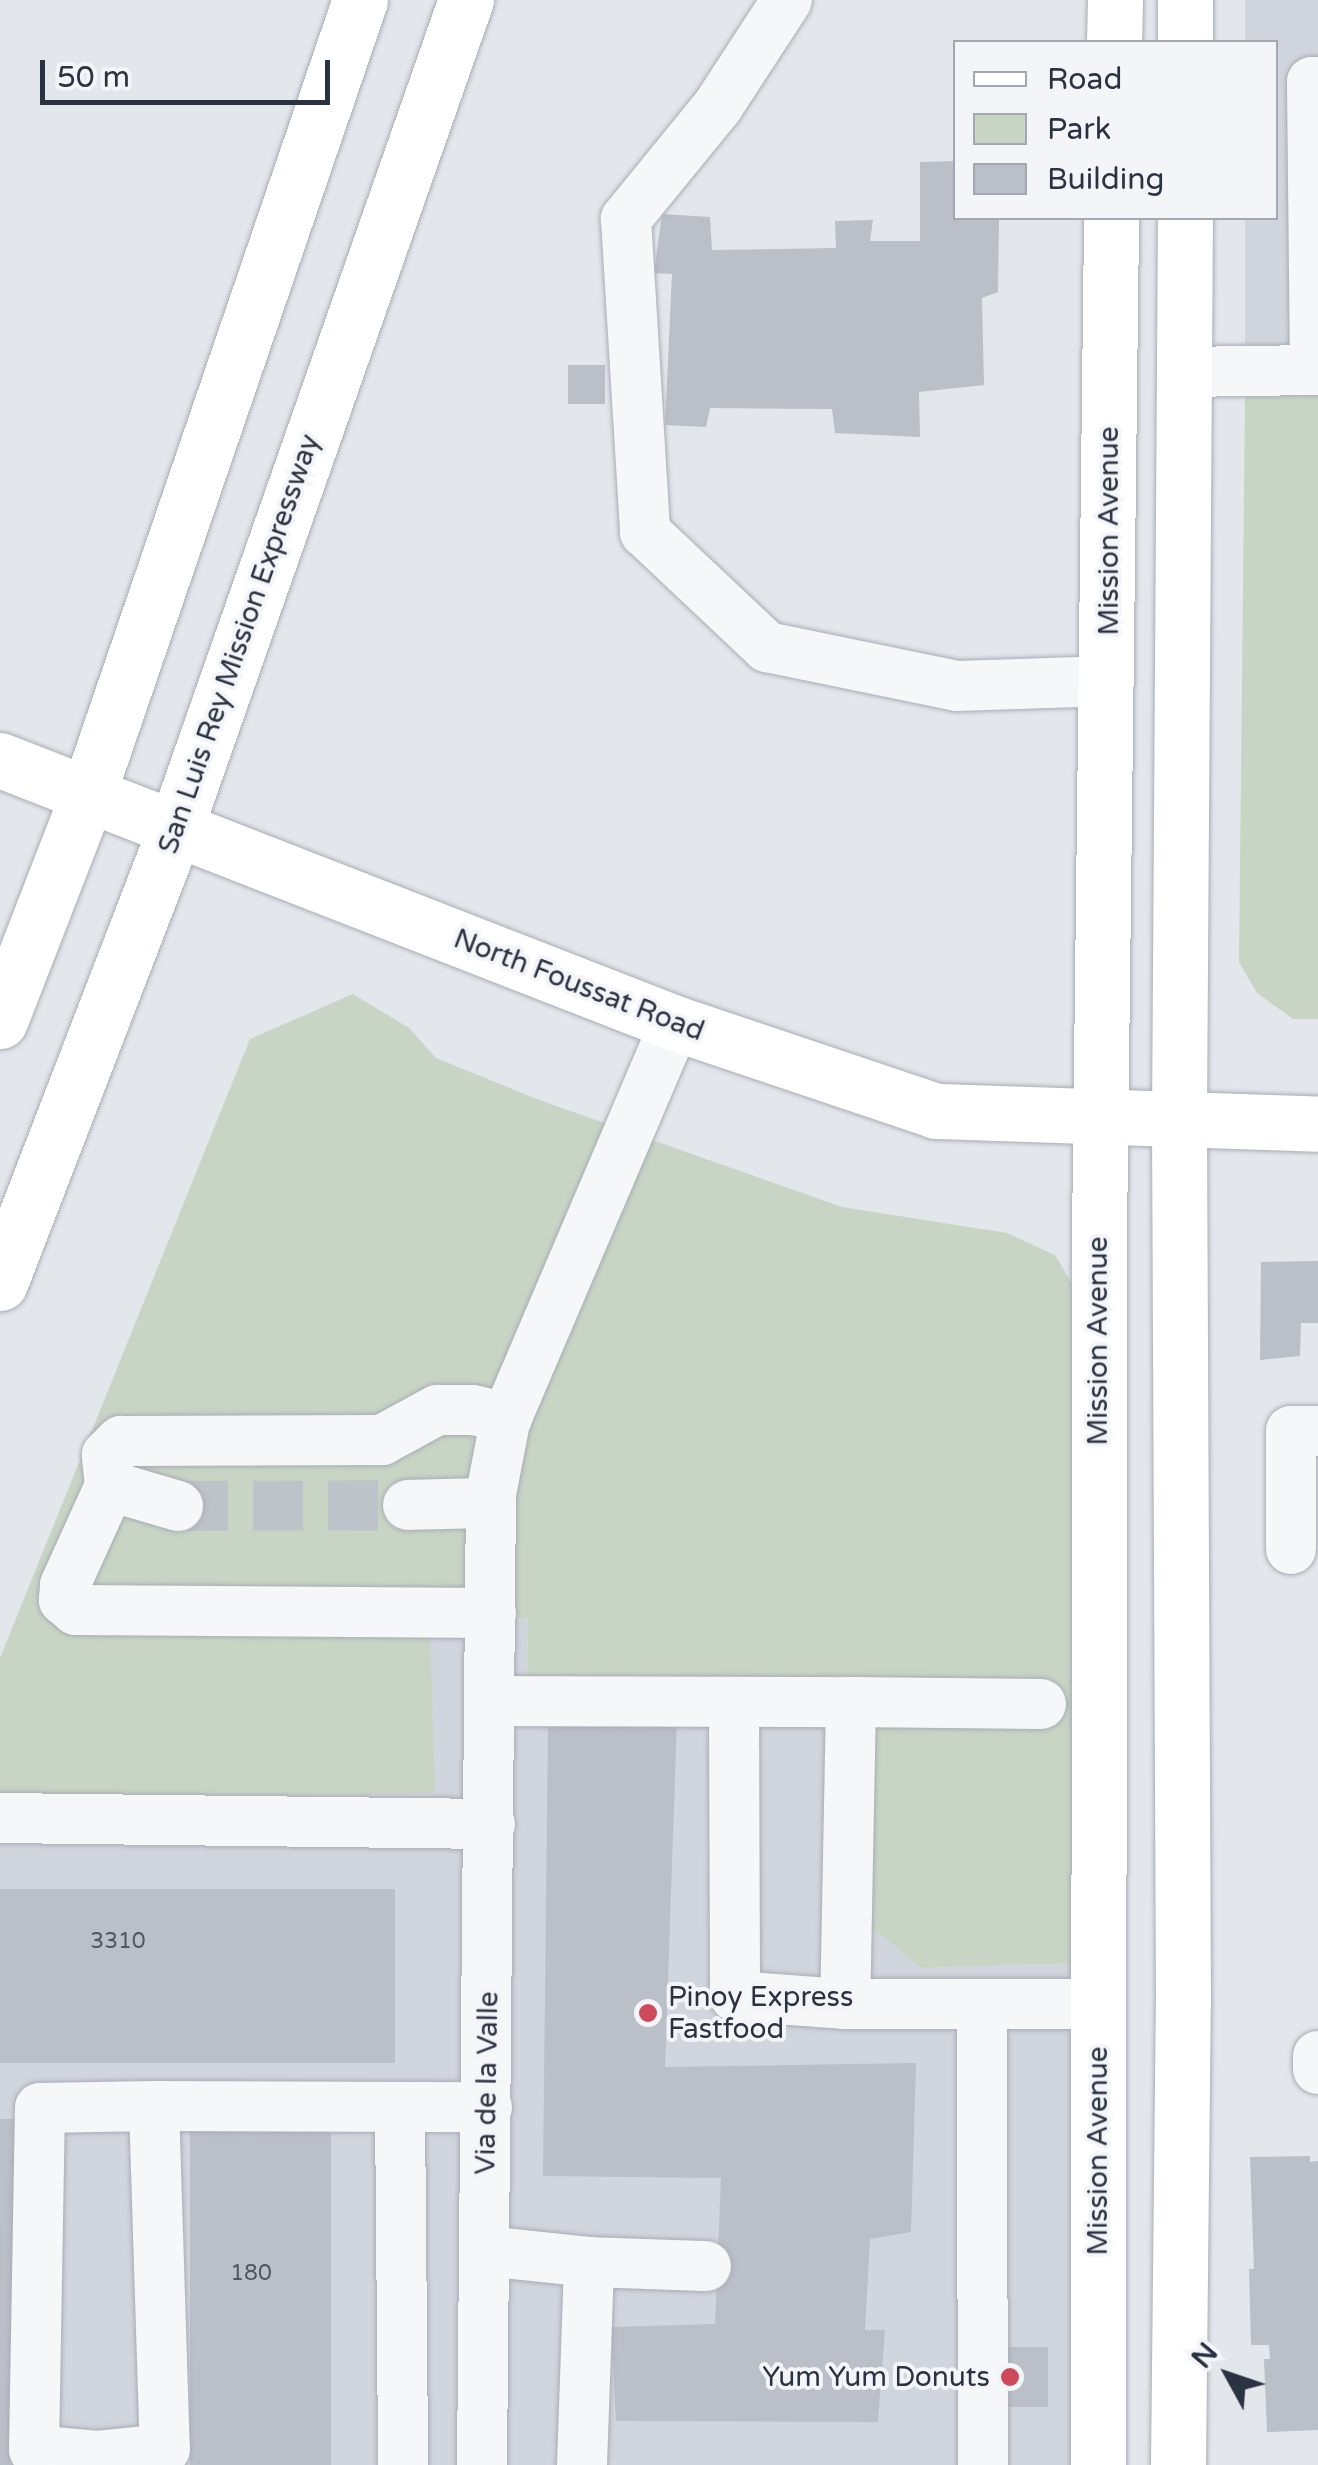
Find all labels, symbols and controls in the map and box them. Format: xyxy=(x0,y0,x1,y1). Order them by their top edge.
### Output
scale bar xyxy=(45,40,335,102)
legend xyxy=(953,40,1278,220)
text: 50 m xyxy=(57,59,130,96)
text: Road xyxy=(1047,61,1122,98)
text: Park xyxy=(1047,111,1111,148)
text: Building xyxy=(1047,161,1164,198)
street label: Mission Avenue xyxy=(1092,426,1126,636)
street label: San Luis Rey Mission Expressway xyxy=(151,430,327,858)
street label: North Foussat Road xyxy=(449,922,709,1048)
street label: Mission Avenue xyxy=(1081,1236,1115,1446)
house number: 3310 xyxy=(90,1929,146,1955)
place label: Pinoy Express Fastfood xyxy=(668,1980,853,2046)
street label: Via de la Valle xyxy=(469,1991,505,2175)
marker: Pinoy Express Fastfood xyxy=(637,2002,659,2024)
street label: Mission Avenue xyxy=(1081,2046,1115,2256)
house number: 180 xyxy=(230,2261,272,2287)
north arrow xyxy=(1178,2325,1278,2425)
text: N xyxy=(1185,2336,1225,2375)
place label: Yum Yum Donuts xyxy=(762,2360,990,2394)
marker: Yum Yum Donuts xyxy=(999,2366,1021,2388)

